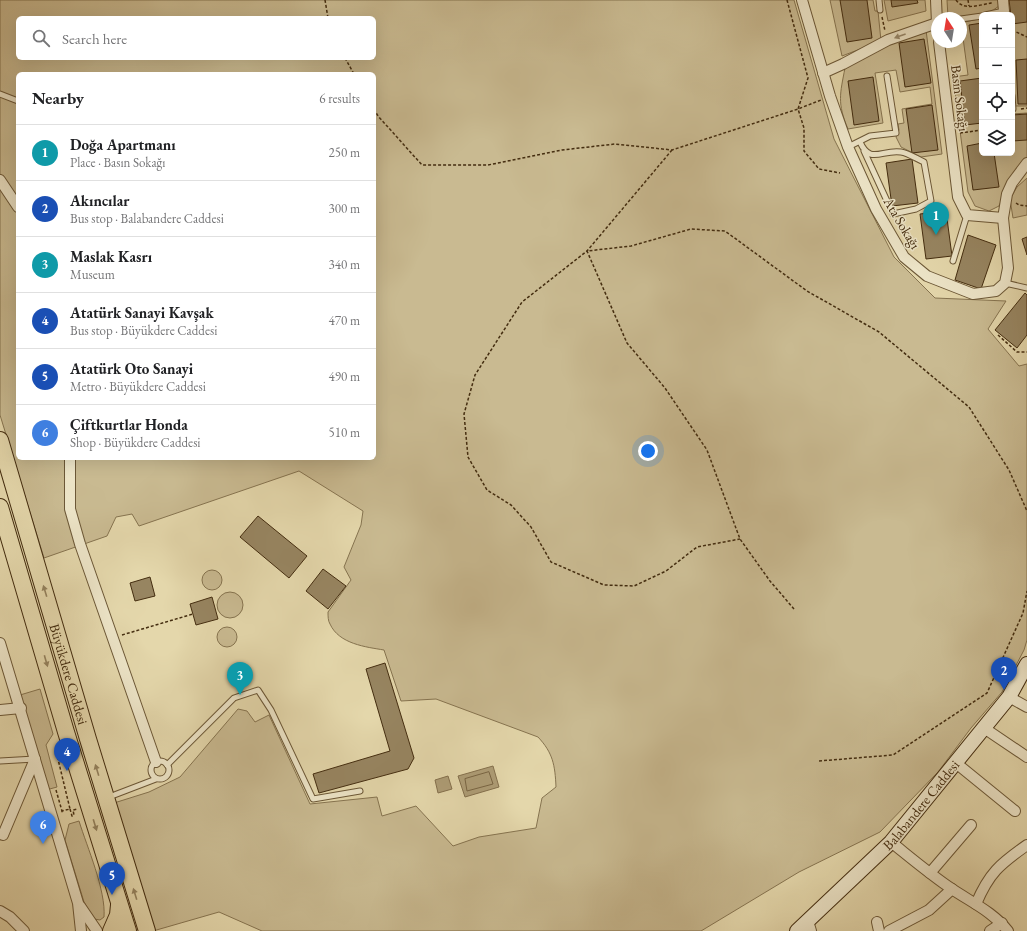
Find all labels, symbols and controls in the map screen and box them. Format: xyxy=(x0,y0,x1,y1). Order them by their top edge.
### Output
north arrow xyxy=(931,12,967,48)
map controls xyxy=(979,12,1015,156)
button: + xyxy=(979,12,1015,48)
search box xyxy=(16,16,376,60)
icon: search xyxy=(30,27,52,49)
text: Search here xyxy=(62,29,127,48)
one-way arrow xyxy=(894,33,906,39)
button: − xyxy=(979,48,1015,84)
street label: Basın Sokağı xyxy=(947,64,973,133)
button: locate xyxy=(979,84,1015,120)
text: Nearby xyxy=(32,87,84,109)
text: 6 results xyxy=(319,90,360,107)
button: layers xyxy=(979,120,1015,156)
text: Doğa Apartmanı xyxy=(70,135,176,154)
text: 1 xyxy=(42,144,48,161)
text: 250 m xyxy=(329,144,360,161)
text: Place · Basın Sokağı xyxy=(70,154,165,171)
text: Akıncılar xyxy=(70,191,130,210)
street label: Ata Sokağı xyxy=(879,193,925,253)
text: 2 xyxy=(42,200,48,217)
text: 300 m xyxy=(329,200,360,217)
pin: 1 xyxy=(923,202,949,235)
text: Bus stop · Balabandere Caddesi xyxy=(70,210,224,227)
text: Maslak Kasrı xyxy=(70,247,152,266)
text: 3 xyxy=(42,256,48,273)
text: 340 m xyxy=(329,256,360,273)
text: Museum xyxy=(70,266,115,283)
text: Atatürk Sanayi Kavşak xyxy=(70,303,214,322)
text: 4 xyxy=(42,312,48,329)
text: 470 m xyxy=(329,312,360,329)
text: Bus stop · Büyükdere Caddesi xyxy=(70,322,217,339)
text: Atatürk Oto Sanayi xyxy=(70,359,193,378)
text: 5 xyxy=(42,368,48,385)
text: 490 m xyxy=(329,368,360,385)
text: Metro · Büyükdere Caddesi xyxy=(70,378,206,395)
text: Çiftkurtlar Honda xyxy=(70,415,188,434)
text: 6 xyxy=(42,424,48,441)
text: 510 m xyxy=(329,424,360,441)
text: Shop · Büyükdere Caddesi xyxy=(70,434,201,451)
your location xyxy=(638,441,658,461)
one-way arrow xyxy=(42,585,48,597)
street label: Büyükdere Caddesi xyxy=(46,621,92,727)
one-way arrow xyxy=(43,655,49,667)
pin: 2 xyxy=(991,657,1017,690)
pin: 3 xyxy=(227,662,253,695)
pin: 4 xyxy=(54,738,80,771)
street label: Balabandere Caddesi xyxy=(879,756,964,854)
one-way arrow xyxy=(94,763,100,775)
pin: 6 xyxy=(30,811,56,844)
one-way arrow xyxy=(92,820,98,832)
pin: 5 xyxy=(99,862,125,895)
one-way arrow xyxy=(132,887,138,899)

